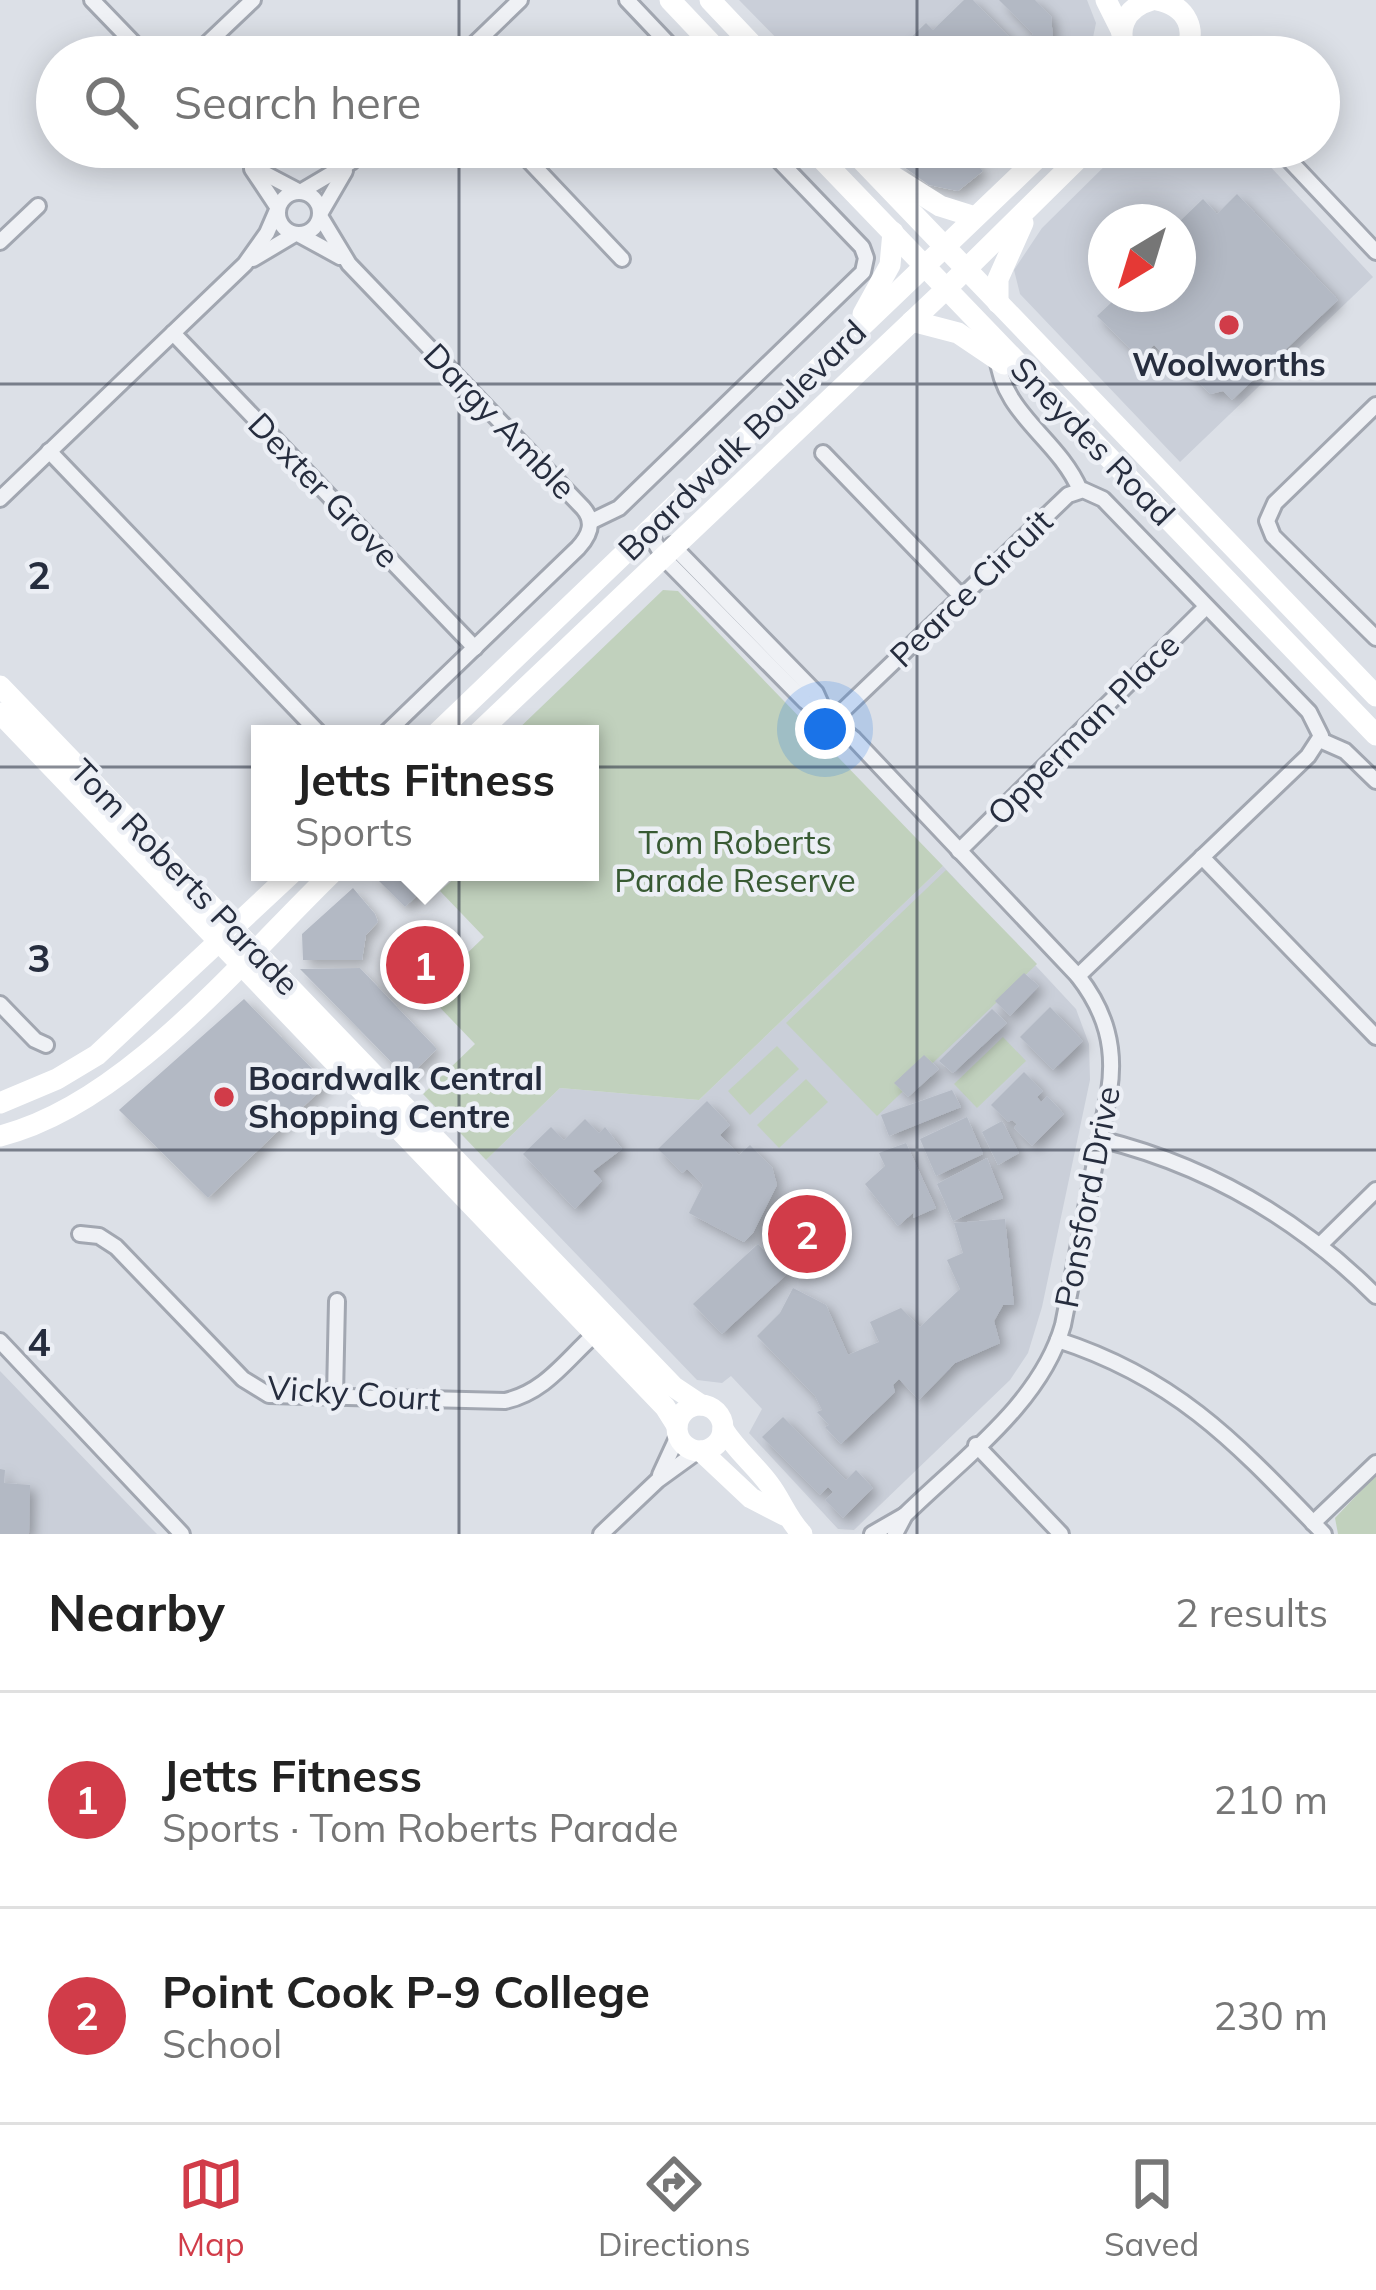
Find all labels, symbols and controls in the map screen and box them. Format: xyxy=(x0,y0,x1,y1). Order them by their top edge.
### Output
search box xyxy=(36,36,1340,168)
icon: search xyxy=(78,69,144,135)
text: Search here xyxy=(174,74,421,130)
north arrow xyxy=(1088,204,1196,312)
street label: Boardwalk Boulevard xyxy=(609,311,874,569)
marker: Woolworths xyxy=(1216,312,1242,338)
street label: Dargy Amble xyxy=(416,334,585,507)
place label: Woolworths xyxy=(1132,343,1326,384)
street label: Sneydes Road xyxy=(1003,348,1184,534)
street label: Dexter Grove xyxy=(240,404,408,576)
street label: Pearce Circuit xyxy=(881,500,1060,675)
text: 2 xyxy=(27,550,51,599)
street label: Opperman Place xyxy=(978,624,1187,833)
your location xyxy=(795,699,855,759)
popup xyxy=(251,725,599,881)
street label: Tom Roberts Parade xyxy=(62,750,309,1003)
text: Jetts Fitness xyxy=(295,751,555,807)
text: Sports xyxy=(295,807,413,856)
park label: Tom Roberts Parade Reserve xyxy=(614,821,856,900)
pin: 1 xyxy=(386,920,464,1010)
text: 3 xyxy=(27,933,51,982)
place label: Boardwalk Central Shopping Centre xyxy=(248,1057,543,1136)
street label: Ponsford Drive xyxy=(1045,1083,1128,1311)
marker: Boardwalk Central Shopping Centre xyxy=(211,1084,237,1110)
pin: 2 xyxy=(768,1189,846,1279)
text: 4 xyxy=(27,1317,51,1366)
street label: Vicky Court xyxy=(266,1366,442,1419)
text: Nearby xyxy=(48,1580,225,1644)
text: 2 results xyxy=(1175,1588,1328,1637)
text: Jetts Fitness xyxy=(162,1747,422,1803)
text: 1 xyxy=(75,1775,99,1824)
text: 210 m xyxy=(1213,1775,1328,1824)
text: Sports · Tom Roberts Parade xyxy=(162,1803,678,1852)
text: Point Cook P-9 College xyxy=(162,1963,650,2019)
text: 2 xyxy=(75,1991,99,2040)
text: 230 m xyxy=(1213,1991,1328,2040)
text: School xyxy=(162,2019,282,2068)
tab: Map xyxy=(177,2151,245,2264)
tab: Directions xyxy=(598,2151,751,2264)
tab: Saved xyxy=(1104,2151,1199,2264)

